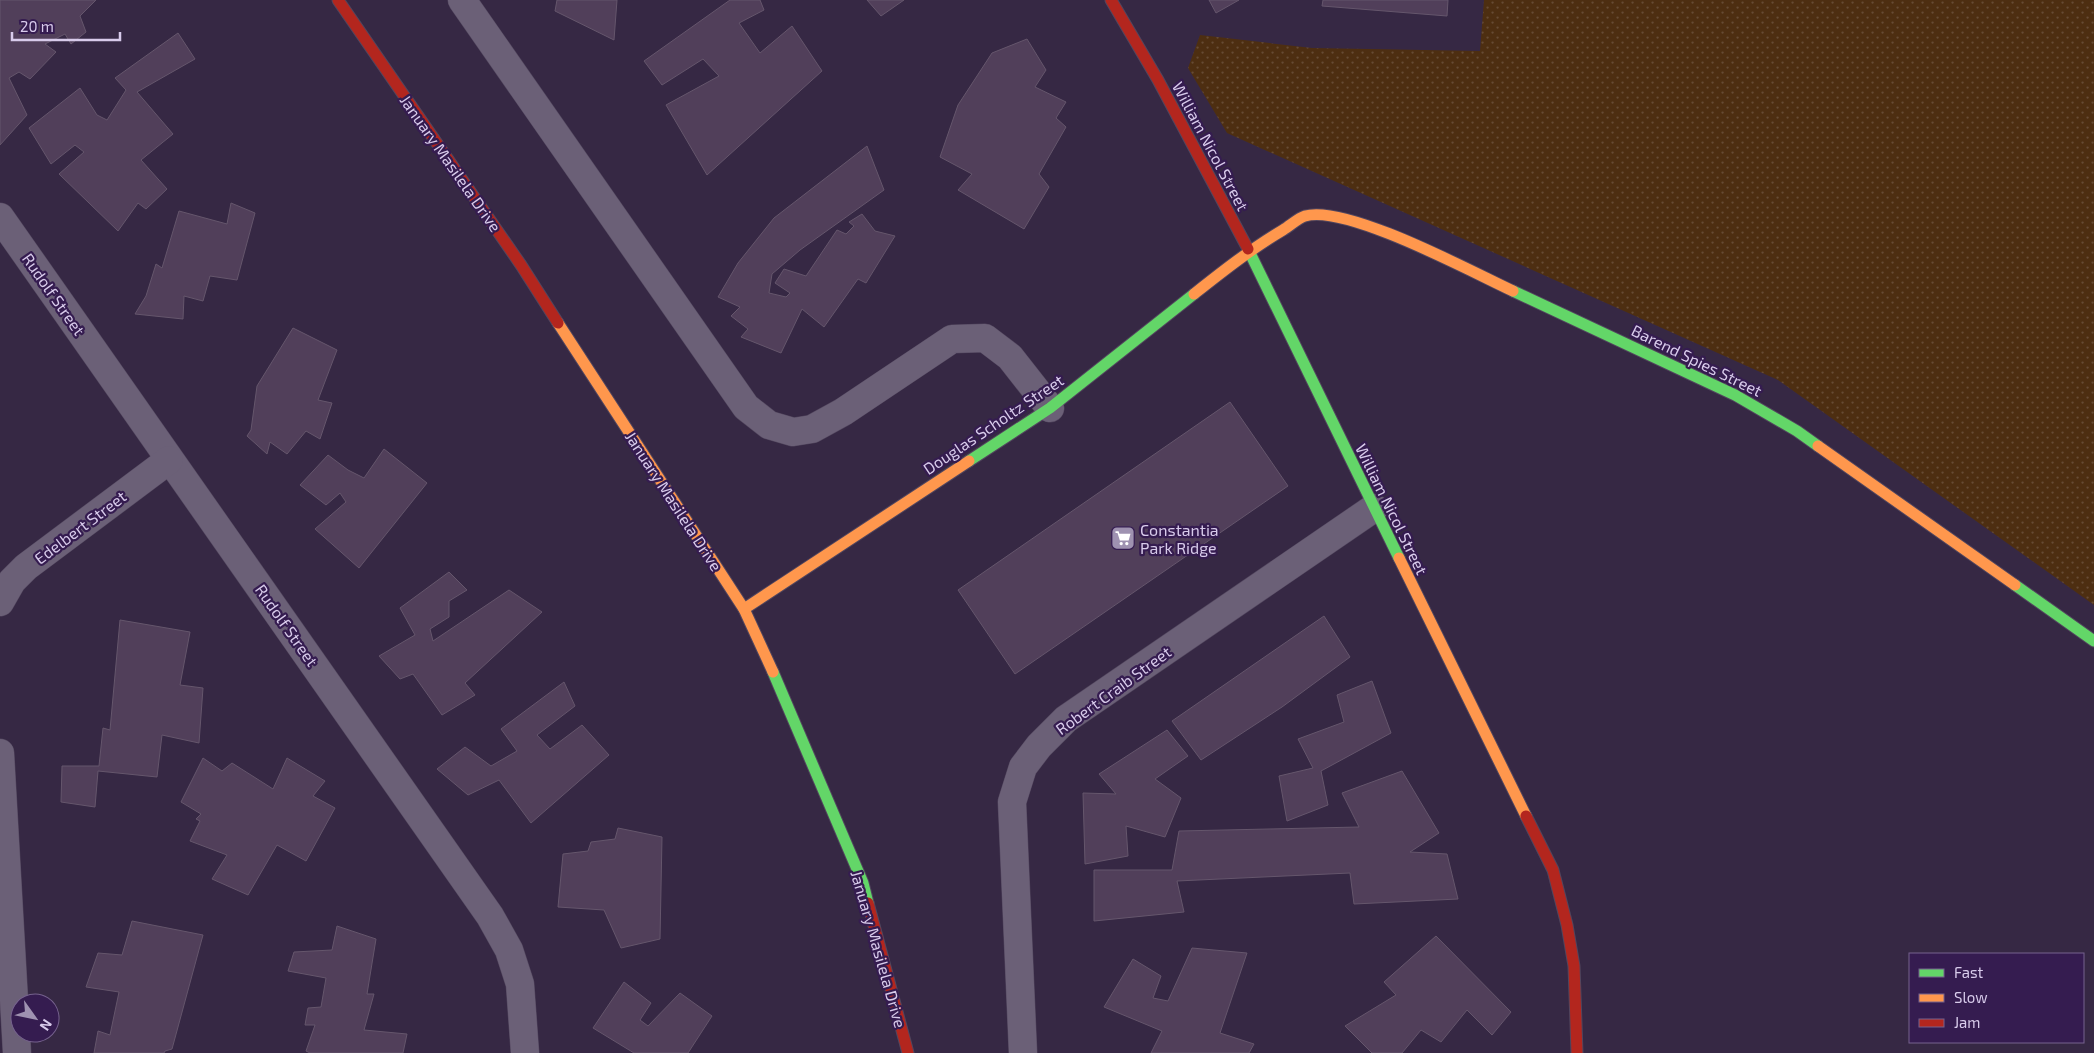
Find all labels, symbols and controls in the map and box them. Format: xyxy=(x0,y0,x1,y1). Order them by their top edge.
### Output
scale bar xyxy=(12,10,120,42)
text: 20 m xyxy=(20,17,54,35)
street label: William Nicol Street xyxy=(1169,78,1253,214)
street label: January Masilela Drive xyxy=(397,91,505,235)
street label: Rudolf Street xyxy=(19,249,89,339)
street label: Barend Spies Street xyxy=(1629,320,1765,400)
street label: Douglas Scholtz Street xyxy=(919,370,1067,478)
street label: January Masilela Drive xyxy=(622,428,726,574)
street label: William Nicol Street xyxy=(1352,440,1432,578)
street label: Edelbert Street xyxy=(30,486,130,568)
place label: Constantia Park Ridge xyxy=(1140,520,1219,557)
supermarket icon: Constantia Park Ridge xyxy=(1110,525,1136,551)
street label: Rudolf Street xyxy=(252,580,322,670)
street label: Robert Craib Street xyxy=(1052,642,1174,738)
street label: January Masilela Drive xyxy=(847,868,911,1030)
legend xyxy=(1909,953,2084,1043)
text: Fast xyxy=(1954,963,1984,981)
text: Slow xyxy=(1954,988,1988,1006)
north arrow xyxy=(10,993,60,1043)
text: Jam xyxy=(1954,1013,1980,1031)
text: N xyxy=(36,1016,56,1034)

